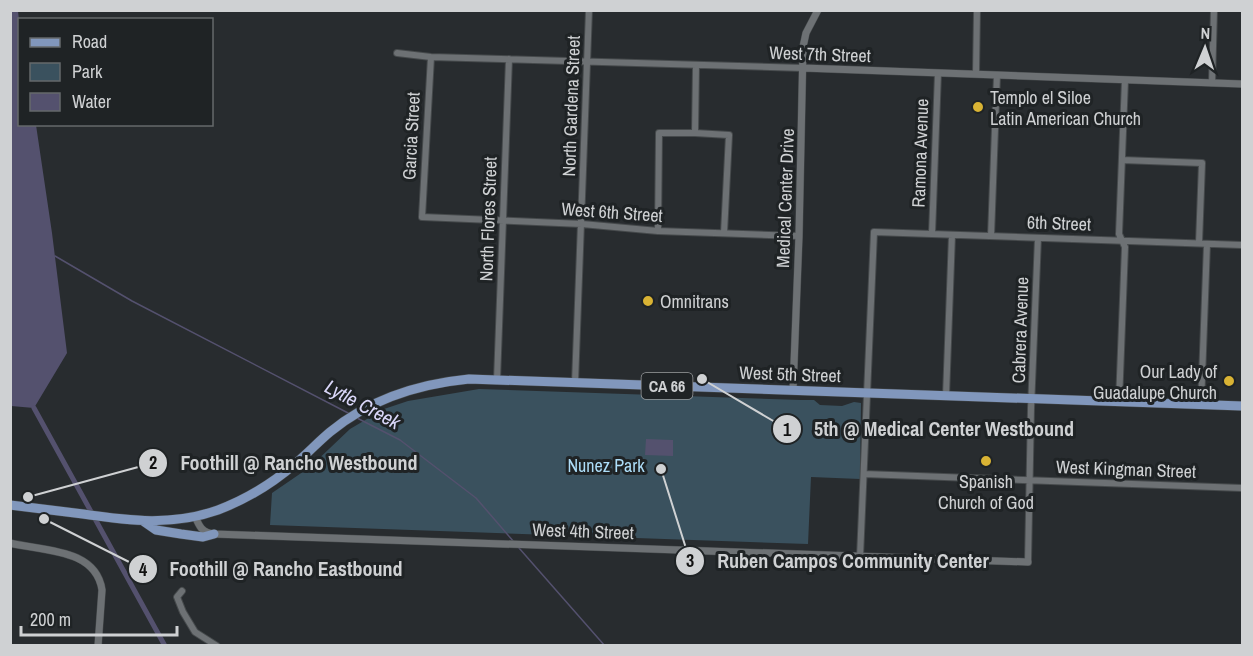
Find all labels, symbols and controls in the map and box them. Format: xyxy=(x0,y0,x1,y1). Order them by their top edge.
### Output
legend xyxy=(18,18,213,126)
north arrow xyxy=(1175,18,1235,78)
text: N xyxy=(1200,22,1211,44)
text: Road xyxy=(72,29,107,54)
street label: North Gardena Street xyxy=(556,35,586,177)
street label: West 7th Street xyxy=(769,40,871,68)
text: Park xyxy=(72,59,103,84)
place label: Templo el Siloe Latin American Church xyxy=(990,85,1141,131)
text: Water xyxy=(72,89,111,114)
street label: Garcia Street xyxy=(396,92,426,180)
street label: Ramona Avenue xyxy=(906,98,934,208)
marker: Templo el Siloe Latin American Church xyxy=(971,100,985,114)
street label: Medical Center Drive xyxy=(770,128,800,268)
street label: North Flores Street xyxy=(473,156,503,282)
street label: West 6th Street xyxy=(561,196,663,228)
street label: 6th Street xyxy=(1027,209,1091,237)
street label: Cabrera Avenue xyxy=(1006,276,1034,384)
place label: Omnitrans xyxy=(660,289,729,314)
marker: Omnitrans xyxy=(641,294,655,308)
place label: Our Lady of Guadalupe Church xyxy=(1093,359,1218,405)
street label: West 5th Street xyxy=(739,360,841,388)
water label: Lytle Creek xyxy=(320,373,406,436)
road number: CA 66 xyxy=(642,373,692,399)
marker: Our Lady of Guadalupe Church xyxy=(1222,374,1236,388)
callout: 5th @ Medical Center Westbound xyxy=(772,410,1086,448)
text: 5th @ Medical Center Westbound xyxy=(814,415,1074,442)
text: 1 xyxy=(783,417,792,442)
callout: Foothill @ Rancho Westbound xyxy=(138,444,429,482)
text: Foothill @ Rancho Westbound xyxy=(180,449,418,476)
text: 2 xyxy=(149,450,157,475)
park label: Nunez Park xyxy=(567,453,645,478)
marker: Spanish Church of God xyxy=(979,454,993,468)
street label: West Kingman Street xyxy=(1056,454,1196,484)
place label: Spanish Church of God xyxy=(938,469,1034,515)
street label: West 4th Street xyxy=(532,517,634,545)
callout: Ruben Campos Community Center xyxy=(675,542,1001,580)
text: Ruben Campos Community Center xyxy=(717,547,989,574)
text: 3 xyxy=(686,548,694,573)
callout: Foothill @ Rancho Eastbound xyxy=(128,550,415,588)
text: Foothill @ Rancho Eastbound xyxy=(170,555,402,582)
text: 4 xyxy=(139,557,148,582)
scale bar xyxy=(21,599,177,637)
text: 200 m xyxy=(30,607,71,632)

